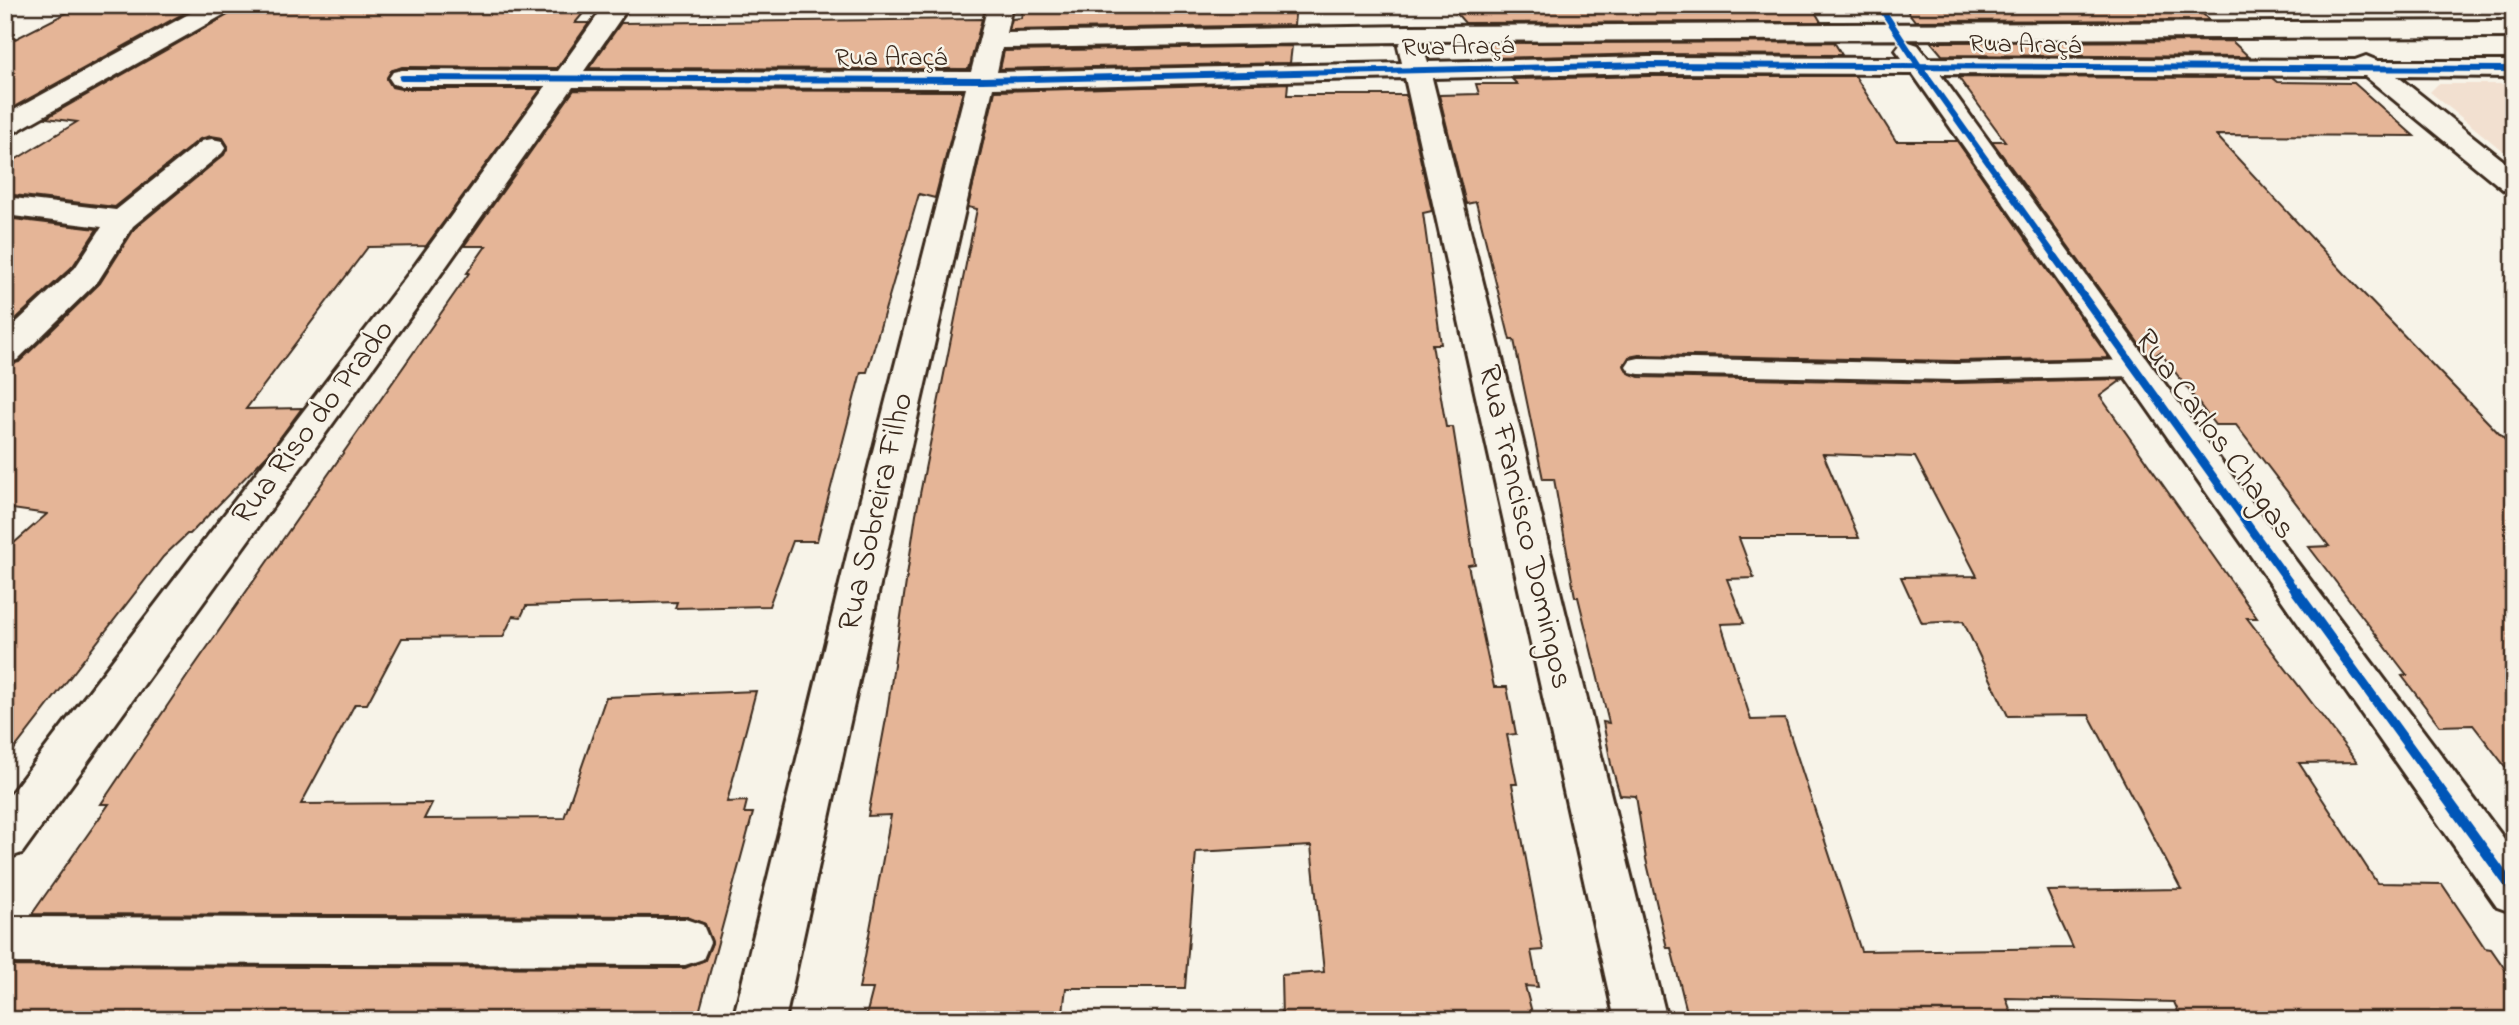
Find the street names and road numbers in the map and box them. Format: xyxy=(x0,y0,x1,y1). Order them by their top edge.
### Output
street label: Rua Araçá xyxy=(1968,26,2082,66)
street label: Rua Araçá xyxy=(1401,28,1515,68)
street label: Rua Araçá xyxy=(835,40,947,78)
street label: Rua Riso do Prado xyxy=(221,310,407,536)
street label: Rua Carlos Chagas xyxy=(2121,320,2307,550)
street label: Rua Francisco Domingos xyxy=(1464,360,1584,694)
street label: Rua Sobreira Filho xyxy=(827,388,927,636)

